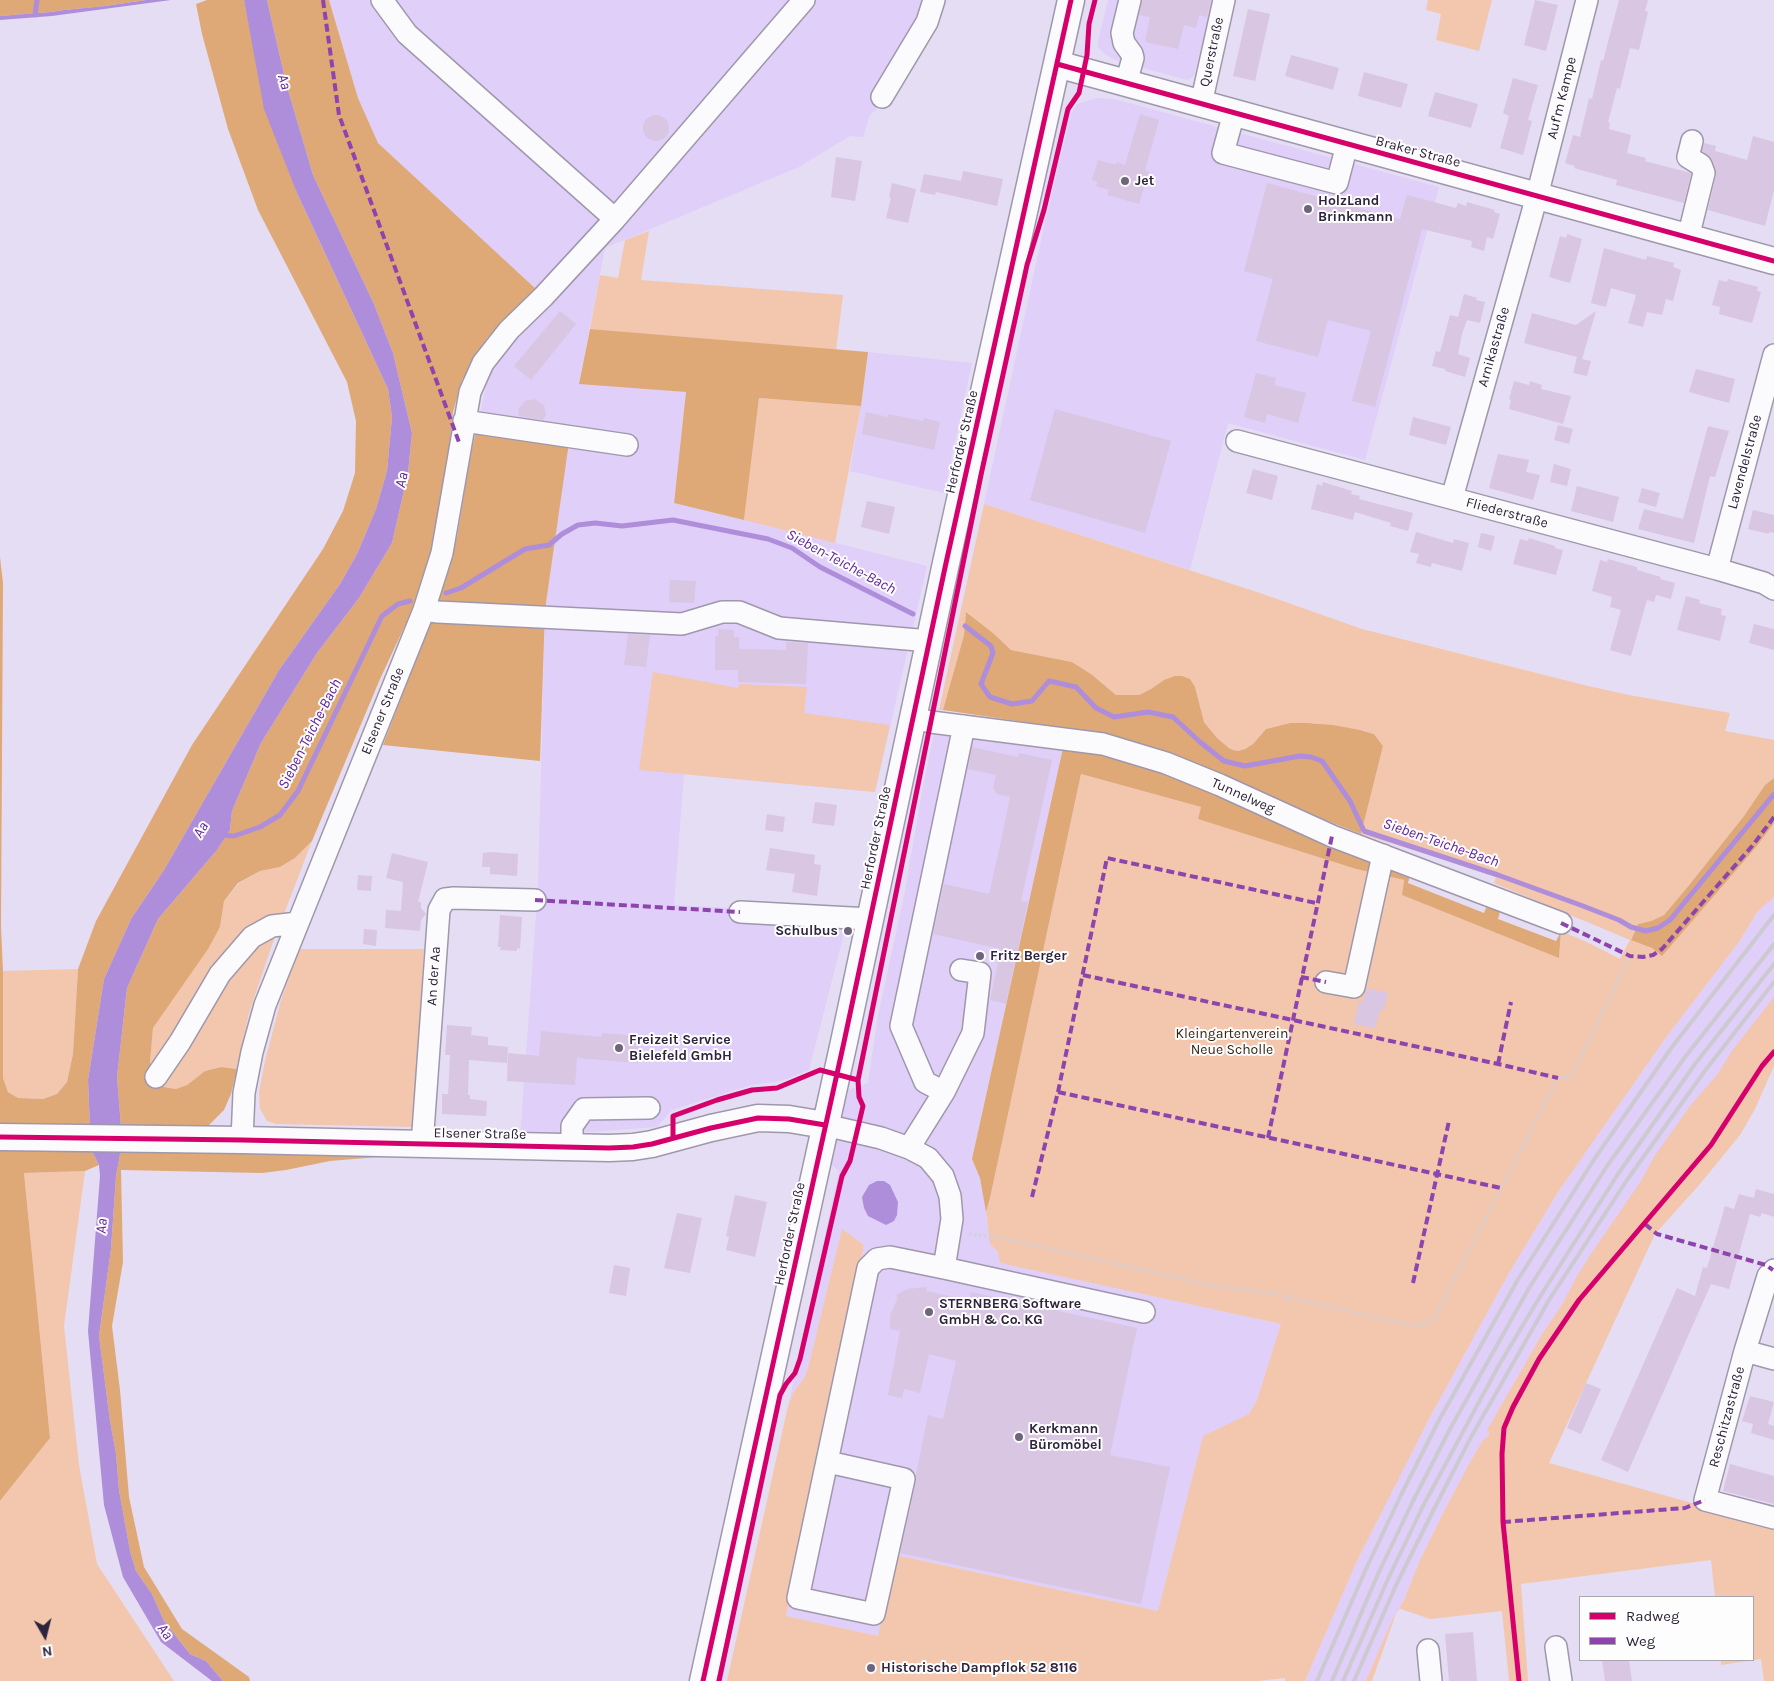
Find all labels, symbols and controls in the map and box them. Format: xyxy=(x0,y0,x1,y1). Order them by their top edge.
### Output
street label: Querstraße xyxy=(1196,16,1228,88)
street label: Auf'm Kampe xyxy=(1544,55,1580,141)
water label: Aa xyxy=(273,72,295,92)
street label: Braker Straße xyxy=(1374,133,1462,171)
place label: Jet xyxy=(1135,173,1154,189)
marker: Jet xyxy=(1119,175,1131,187)
place label: HolzLand Brinkmann xyxy=(1318,193,1393,226)
marker: HolzLand Brinkmann xyxy=(1302,203,1314,215)
street label: Arnikastraße xyxy=(1475,305,1513,389)
street label: Herforder Straße xyxy=(942,389,982,495)
street label: Lavendelstraße xyxy=(1724,413,1766,511)
water label: Aa xyxy=(392,471,412,489)
street label: Fliederstraße xyxy=(1464,494,1550,532)
water label: Sieben-Teiche-Bach xyxy=(783,526,899,598)
street label: Elsener Straße xyxy=(358,665,408,757)
water label: Sieben-Teiche-Bach xyxy=(274,676,346,792)
street label: Tunnelweg xyxy=(1209,775,1277,817)
street label: Herforder Straße xyxy=(857,785,895,891)
water label: Sieben-Teiche-Bach xyxy=(1381,815,1501,871)
water label: Aa xyxy=(189,819,213,841)
place label: Schulbus xyxy=(775,923,838,939)
marker: Schulbus xyxy=(842,925,854,937)
street label: An der Aa xyxy=(424,946,444,1006)
place label: Fritz Berger xyxy=(990,948,1067,964)
marker: Fritz Berger xyxy=(974,950,986,962)
park label: Kleingartenverein Neue Scholle xyxy=(1176,1026,1288,1058)
place label: Freizeit Service Bielefeld GmbH xyxy=(629,1032,732,1064)
marker: Freizeit Service Bielefeld GmbH xyxy=(613,1042,625,1054)
street label: Elsener Straße xyxy=(434,1125,526,1143)
street label: Herforder Straße xyxy=(771,1181,809,1287)
water label: Aa xyxy=(92,1218,112,1234)
place label: STERNBERG Software GmbH & Co. KG xyxy=(939,1296,1081,1328)
marker: STERNBERG Software GmbH & Co. KG xyxy=(923,1306,935,1318)
street label: Reschitzastraße xyxy=(1705,1365,1749,1469)
place label: Kerkmann Büromöbel xyxy=(1029,1421,1102,1454)
marker: Kerkmann Büromöbel xyxy=(1013,1431,1025,1443)
legend xyxy=(1579,1596,1754,1661)
text: Radweg xyxy=(1626,1607,1679,1625)
north arrow xyxy=(20,1611,70,1661)
water label: Aa xyxy=(153,1621,177,1643)
text: Weg xyxy=(1626,1632,1655,1650)
text: N xyxy=(41,1642,53,1660)
place label: Historische Dampflok 52 8116 xyxy=(881,1660,1077,1676)
marker: Historische Dampflok 52 8116 xyxy=(865,1662,877,1674)

